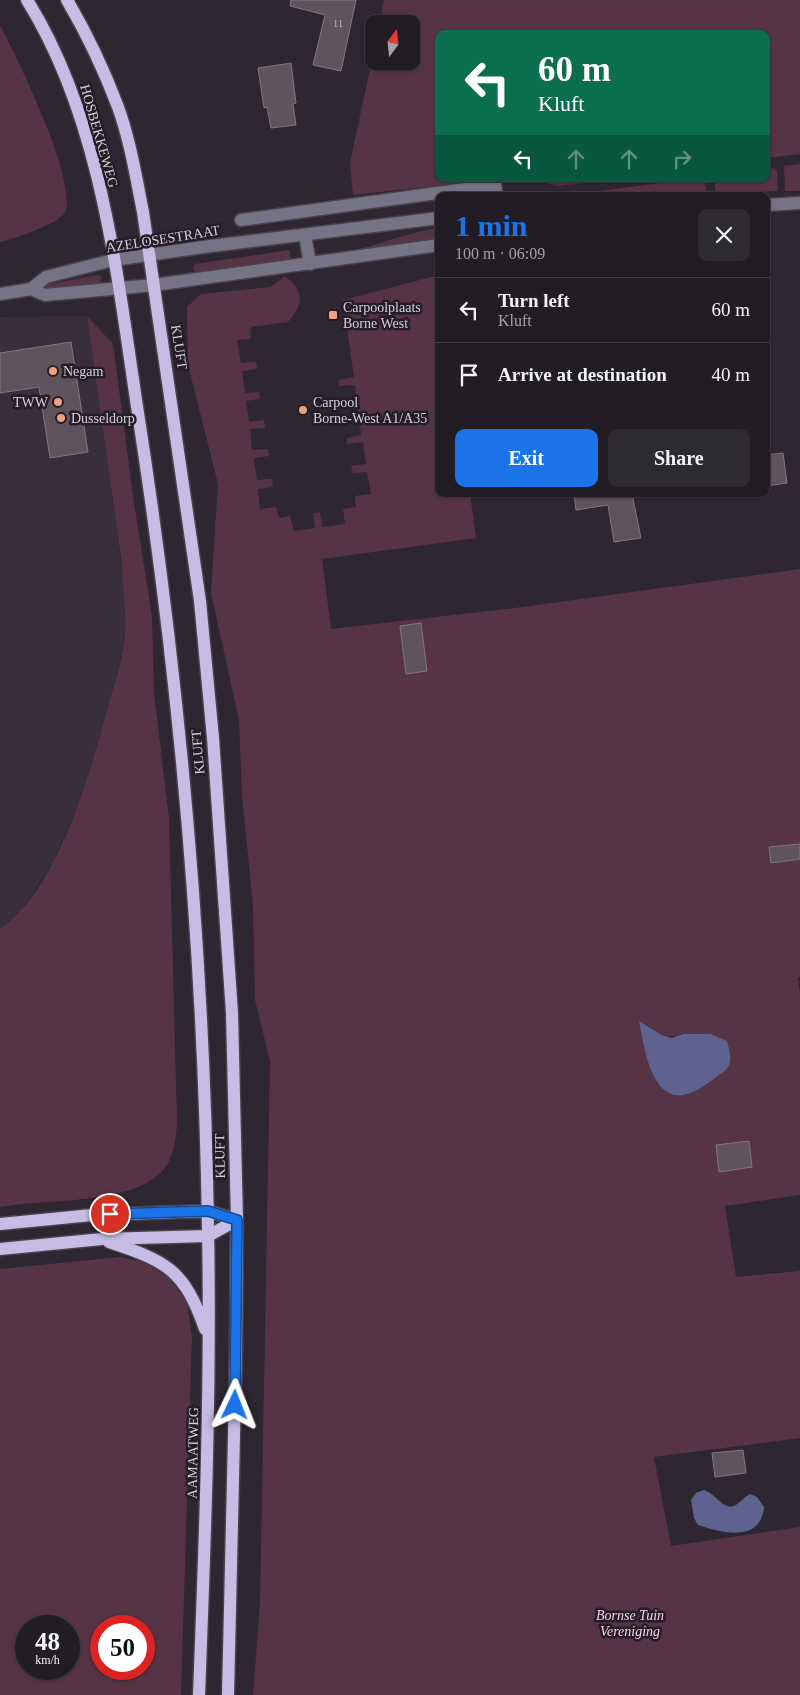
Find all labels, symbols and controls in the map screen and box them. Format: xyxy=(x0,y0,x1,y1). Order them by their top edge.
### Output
north arrow xyxy=(365,15,420,70)
map controls xyxy=(365,15,420,70)
house number: 11 xyxy=(333,17,343,29)
icon: left xyxy=(455,50,520,115)
text: 60 m xyxy=(538,50,611,89)
street label: HOSBEKKEWEG xyxy=(77,83,121,189)
text: Kluft xyxy=(538,91,584,116)
icon: left xyxy=(509,145,537,173)
icon: ahead xyxy=(562,145,590,173)
icon: ahead xyxy=(615,145,643,173)
icon: right xyxy=(668,145,696,173)
text: 1 min xyxy=(455,209,528,242)
button: close xyxy=(698,209,750,261)
street label: AZELOSESTRAAT xyxy=(105,223,221,255)
text: 100 m · 06:09 xyxy=(455,245,545,262)
text: Turn left xyxy=(498,290,570,311)
icon: left xyxy=(455,296,483,324)
text: 60 m xyxy=(711,299,750,320)
place label: Carpoolplaats Borne West xyxy=(343,300,421,331)
marker: Carpoolplaats Borne West xyxy=(327,309,339,321)
text: Kluft xyxy=(498,312,532,329)
street label: KLUFT xyxy=(168,324,190,371)
icon: arrive xyxy=(455,361,483,389)
place label: Negam xyxy=(63,364,104,379)
text: Arrive at destination xyxy=(498,364,667,385)
text: 40 m xyxy=(711,364,750,385)
marker: Negam xyxy=(47,365,59,377)
place label: TWW xyxy=(13,395,49,410)
place label: Carpool Borne-West A1/A35 xyxy=(313,395,427,426)
marker: TWW xyxy=(52,396,64,408)
marker: Carpool Borne-West A1/A35 xyxy=(297,404,309,416)
place label: Dusseldorp xyxy=(71,411,135,426)
marker: Dusseldorp xyxy=(55,412,67,424)
button: Exit xyxy=(455,429,598,487)
button: Share xyxy=(608,429,750,487)
street label: KLUFT xyxy=(189,728,207,775)
street label: KLUFT xyxy=(212,1133,228,1179)
pin xyxy=(89,1193,131,1235)
icon: arrive xyxy=(96,1200,124,1228)
position arrow xyxy=(208,1378,260,1430)
street label: AAMAATWEG xyxy=(185,1407,201,1499)
park label: Bornse Tuin Vereniging xyxy=(596,1608,664,1639)
speed limit sign: 50 xyxy=(90,1615,155,1680)
text: 48 xyxy=(35,1628,60,1655)
text: km/h xyxy=(35,1653,60,1667)

